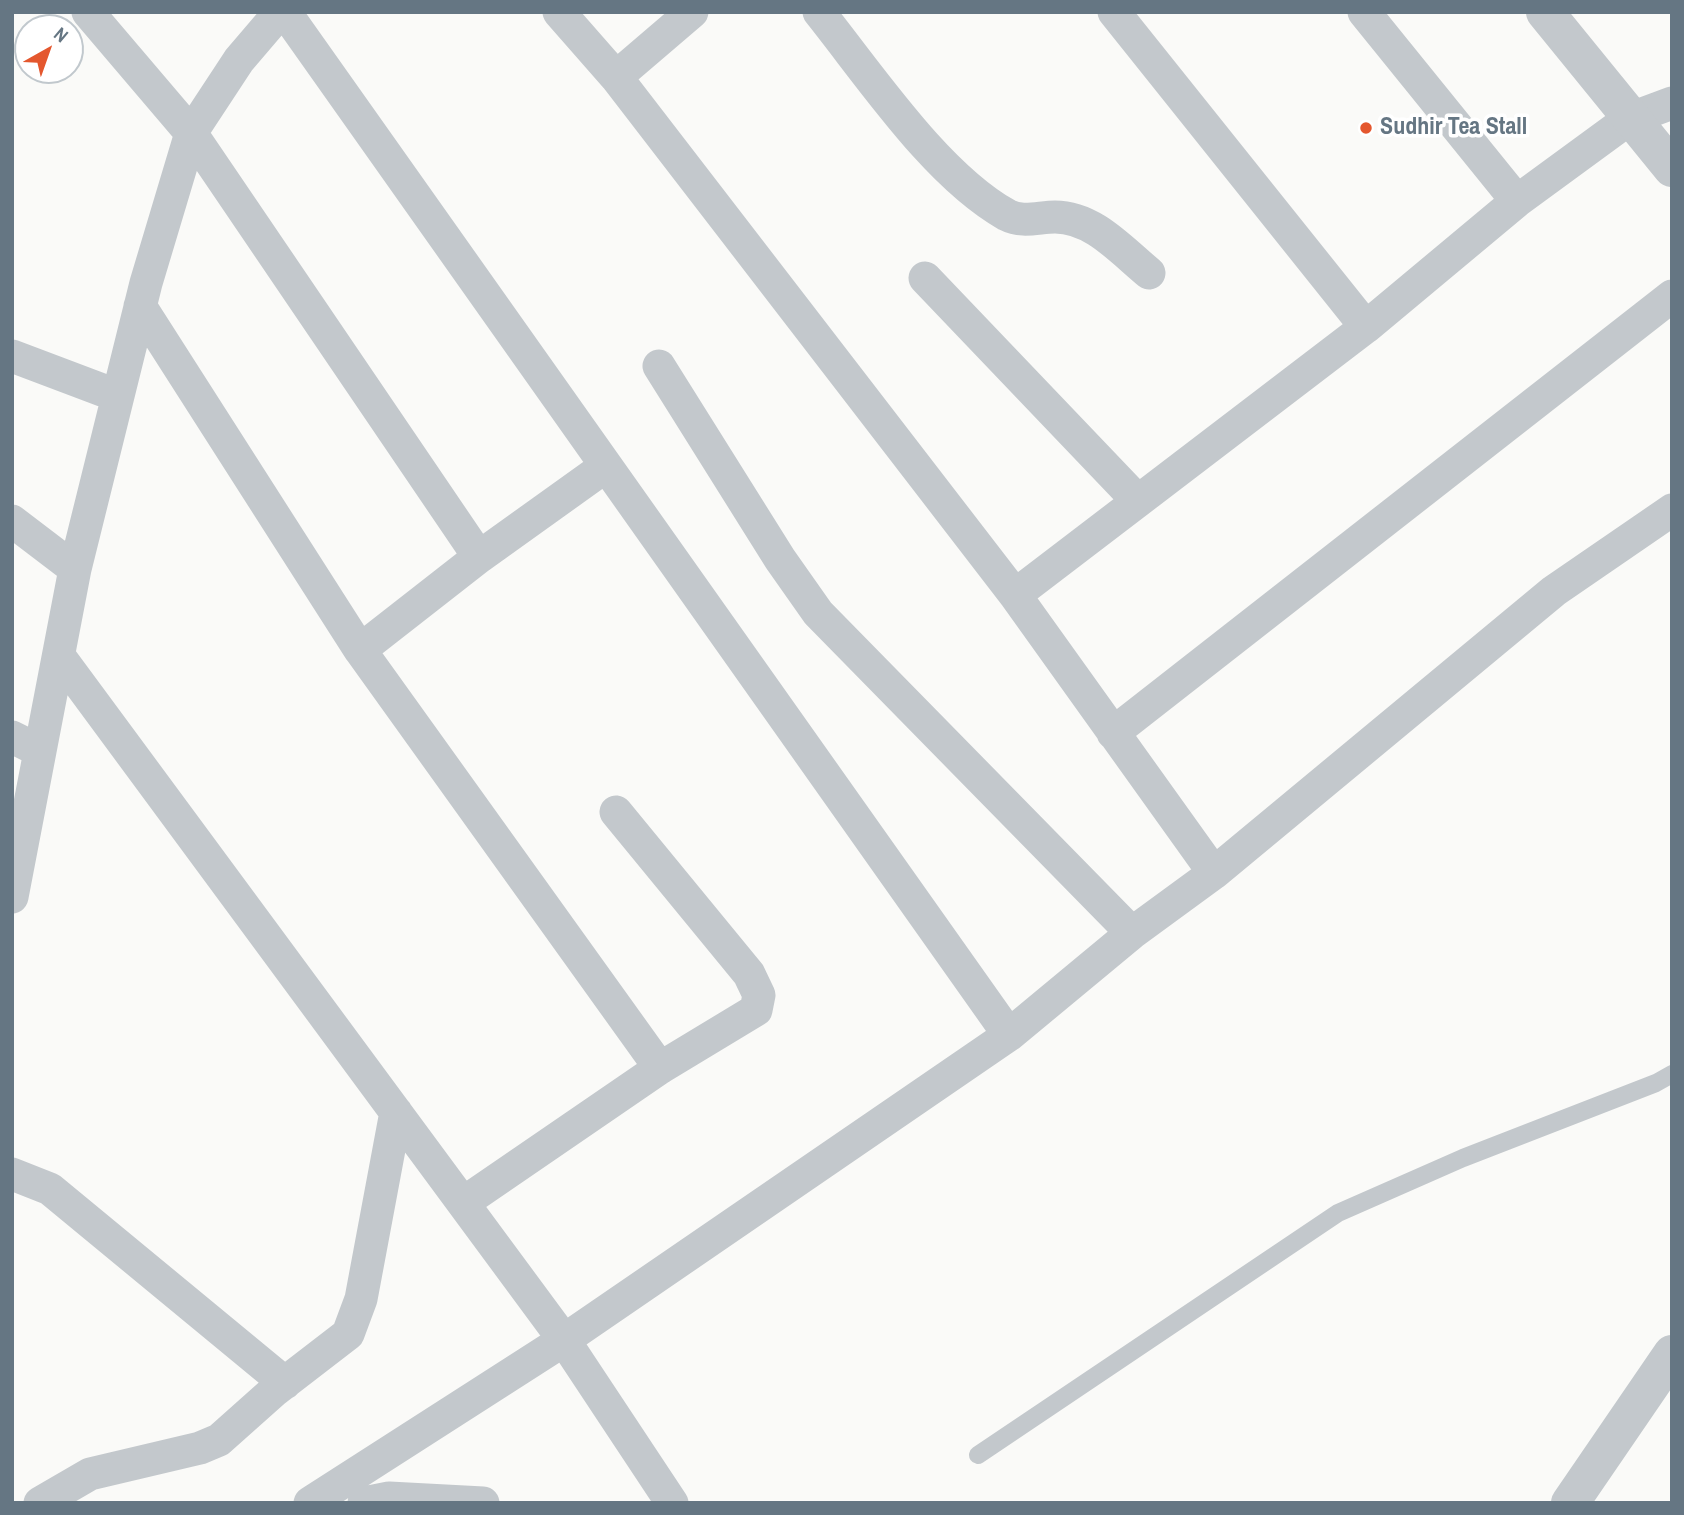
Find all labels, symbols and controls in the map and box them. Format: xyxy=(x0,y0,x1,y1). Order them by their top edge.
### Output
north arrow xyxy=(14,14,84,84)
text: N xyxy=(49,21,74,48)
place label: Sudhir Tea Stall xyxy=(1380,114,1527,142)
marker: Sudhir Tea Stall xyxy=(1358,120,1374,136)

